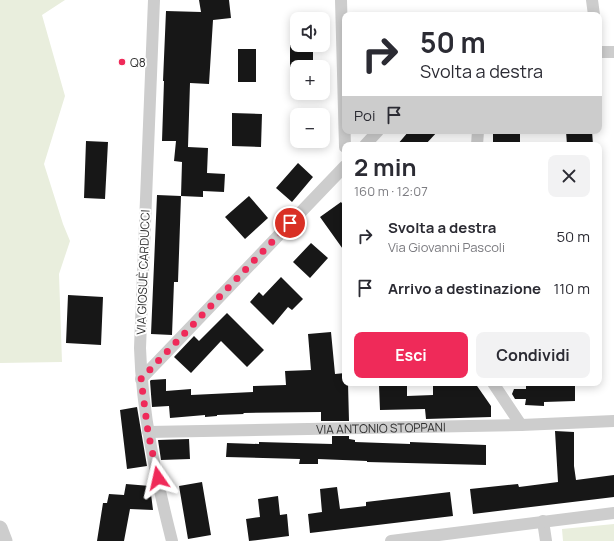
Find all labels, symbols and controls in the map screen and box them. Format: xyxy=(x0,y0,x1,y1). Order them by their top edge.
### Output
map controls xyxy=(290,12,330,148)
button: sound xyxy=(290,12,330,52)
text: 50 m xyxy=(420,23,486,61)
icon: right xyxy=(354,28,406,80)
place label: Q8 xyxy=(130,54,146,71)
marker: Q8 xyxy=(117,57,127,67)
text: Svolta a destra xyxy=(420,59,543,83)
button: + xyxy=(290,60,330,100)
icon: arrive xyxy=(383,104,405,126)
text: Poi xyxy=(354,105,375,126)
button: − xyxy=(290,108,330,148)
text: 2 min xyxy=(354,150,416,183)
button: close xyxy=(548,155,590,197)
text: 160 m · 12:07 xyxy=(354,182,428,200)
pin xyxy=(273,206,307,240)
street label: VIA GIOSUÈ CARDUCCI xyxy=(132,209,154,335)
icon: arrive xyxy=(279,212,301,234)
text: Svolta a destra xyxy=(388,217,496,238)
icon: right xyxy=(354,225,376,247)
text: 50 m xyxy=(556,226,590,247)
text: Via Giovanni Pascoli xyxy=(388,238,505,256)
icon: arrive xyxy=(354,277,376,299)
text: Arrivo a destinazione xyxy=(388,278,541,299)
text: 110 m xyxy=(553,278,590,299)
button: Esci xyxy=(354,332,468,378)
button: Condividi xyxy=(476,332,590,378)
street label: VIA ANTONIO STOPPANI xyxy=(316,418,446,437)
position arrow xyxy=(137,457,179,499)

